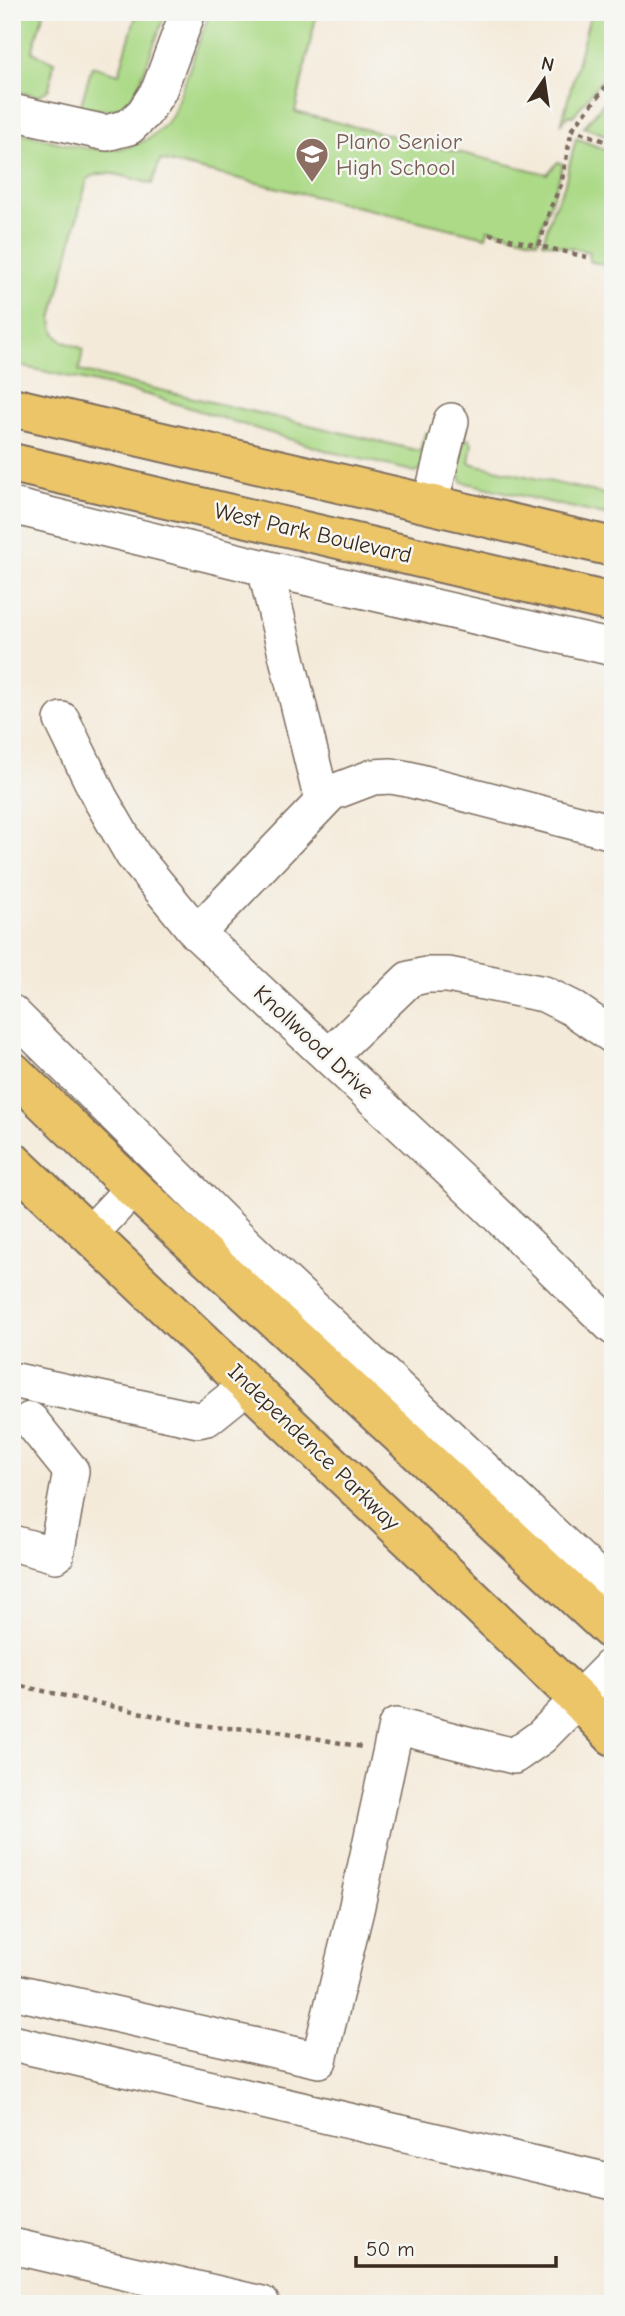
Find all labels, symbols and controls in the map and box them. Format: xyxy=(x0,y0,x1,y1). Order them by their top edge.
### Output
north arrow xyxy=(510,46,580,116)
text: N xyxy=(539,52,556,77)
place label: Plano Senior High School xyxy=(336,128,463,181)
school or university icon: Plano Senior High School xyxy=(293,135,331,184)
street label: West Park Boulevard xyxy=(212,497,414,569)
street label: Knollwood Drive xyxy=(248,979,380,1105)
street label: Independence Parkway xyxy=(223,1358,406,1536)
scale bar xyxy=(356,2225,555,2269)
text: 50 m xyxy=(366,2237,415,2261)

